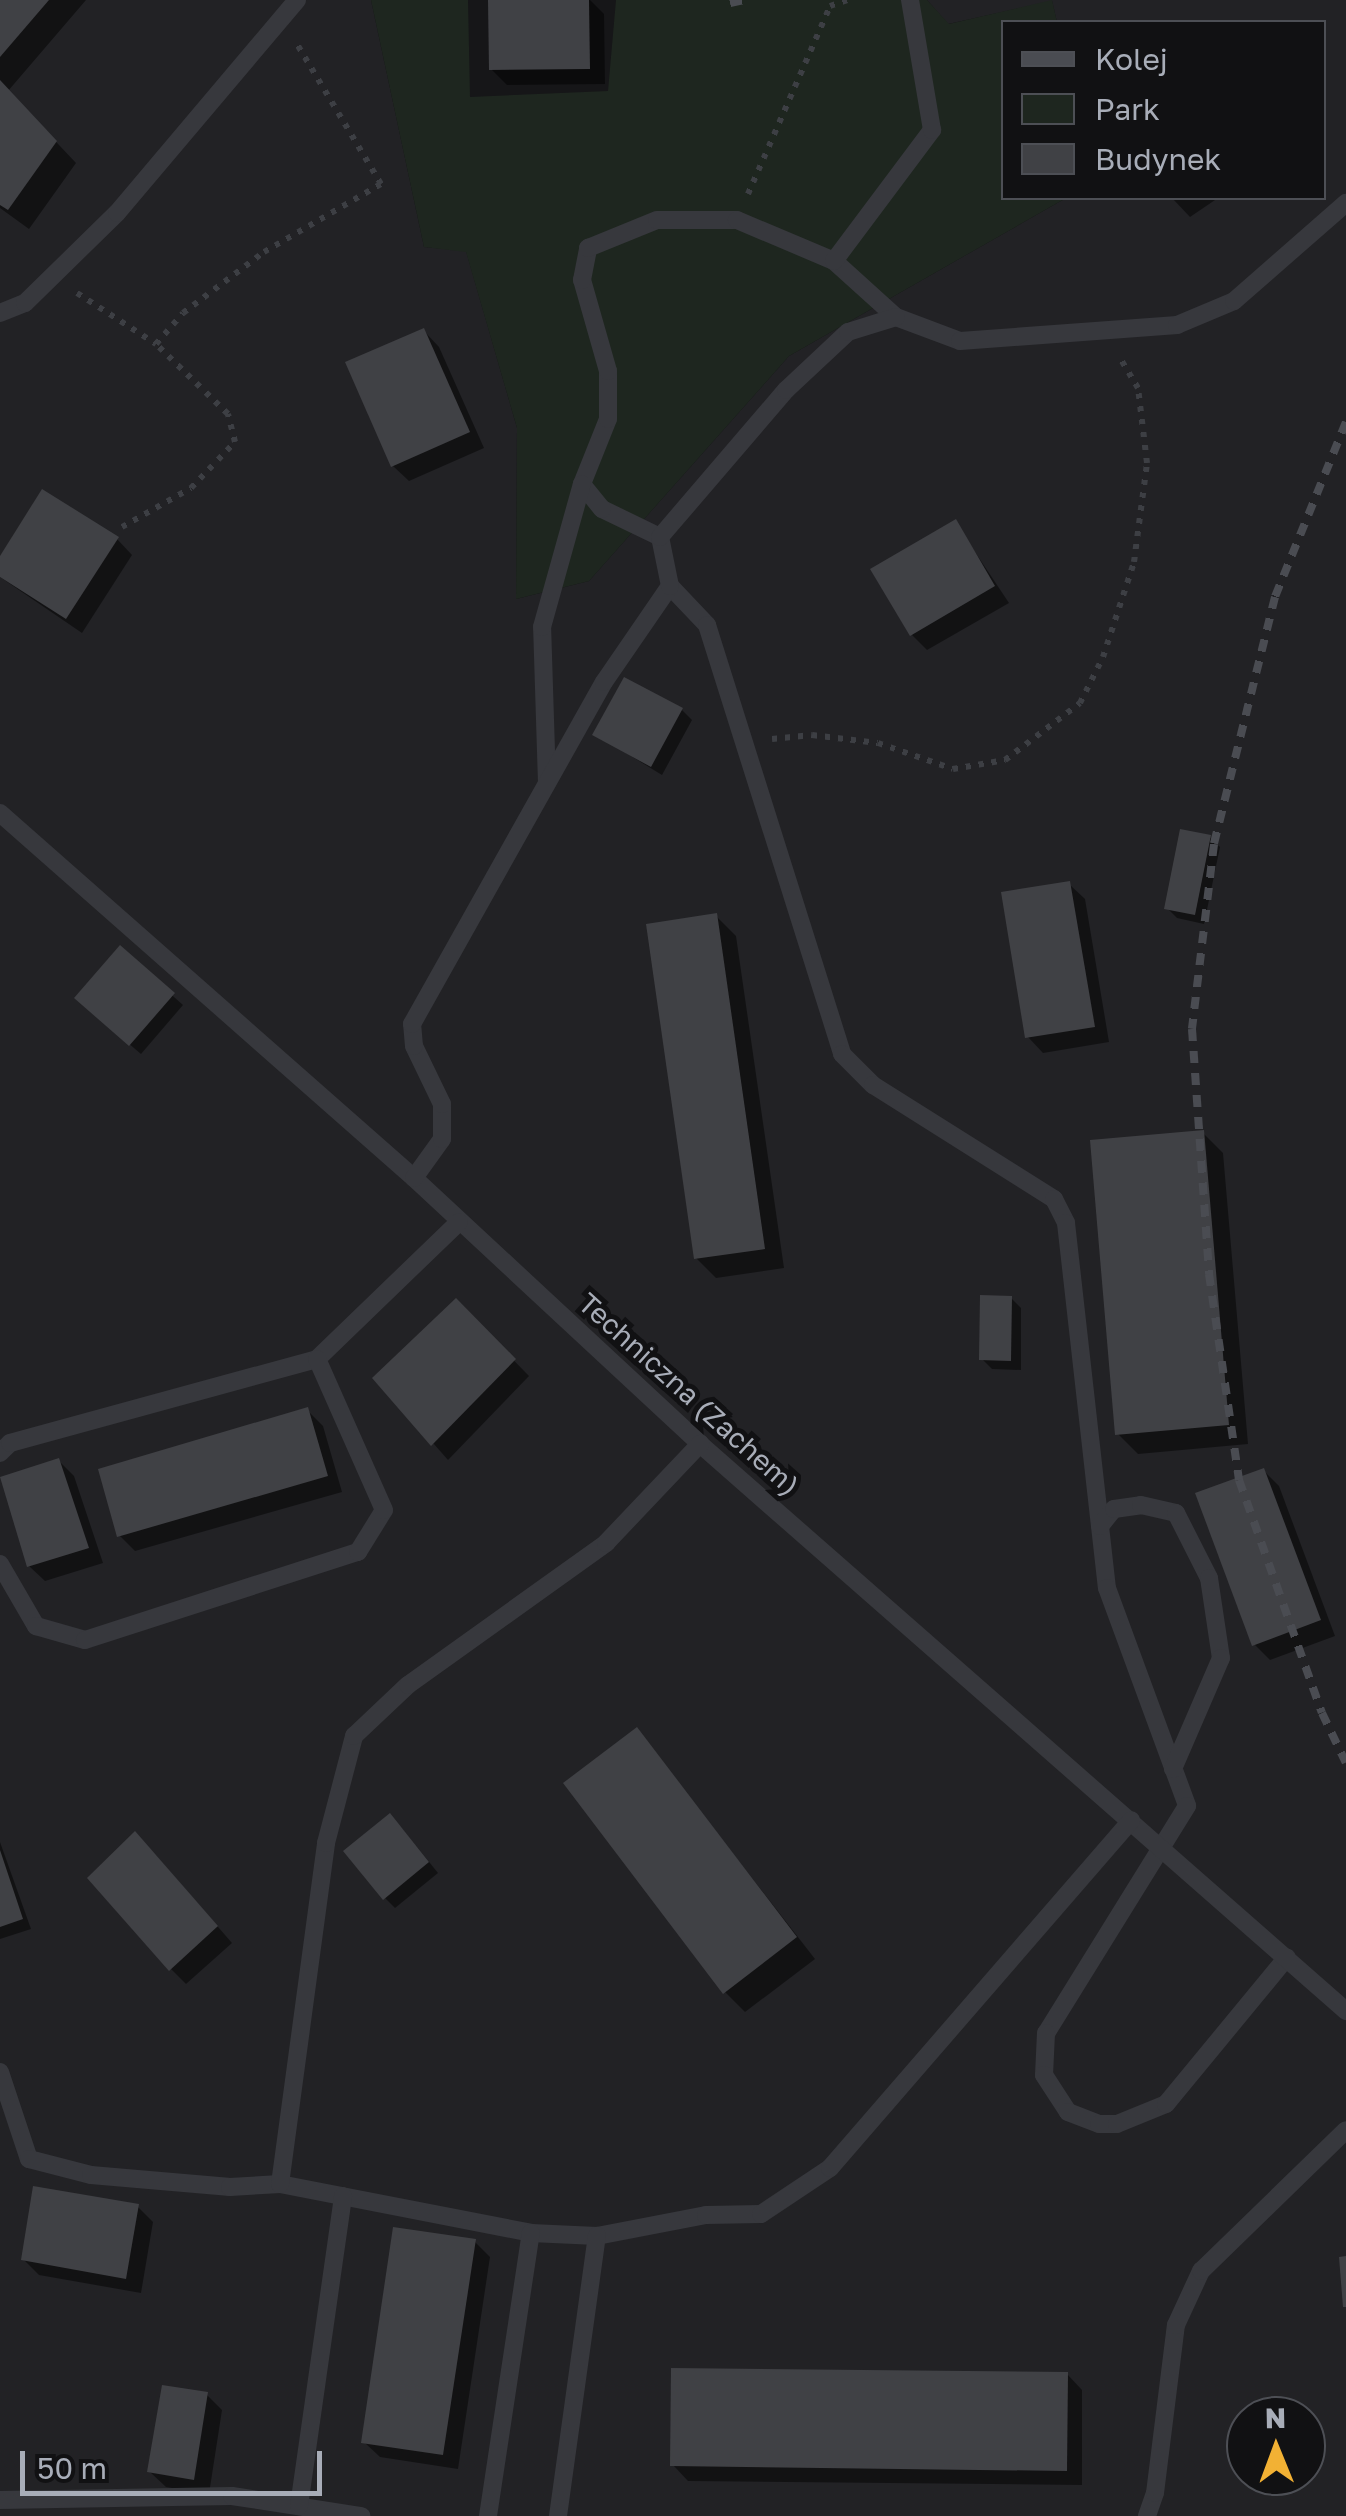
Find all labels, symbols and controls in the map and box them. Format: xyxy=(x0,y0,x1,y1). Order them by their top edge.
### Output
legend xyxy=(1001,20,1326,200)
text: Kolej xyxy=(1095,41,1168,77)
text: Park xyxy=(1095,91,1160,127)
text: Budynek xyxy=(1095,141,1221,177)
street label: Techniczna (Zachem) xyxy=(572,1286,806,1502)
north arrow xyxy=(1226,2396,1326,2496)
text: N xyxy=(1265,2401,1286,2434)
scale bar xyxy=(25,2431,328,2493)
text: 50 m xyxy=(37,2450,107,2486)

